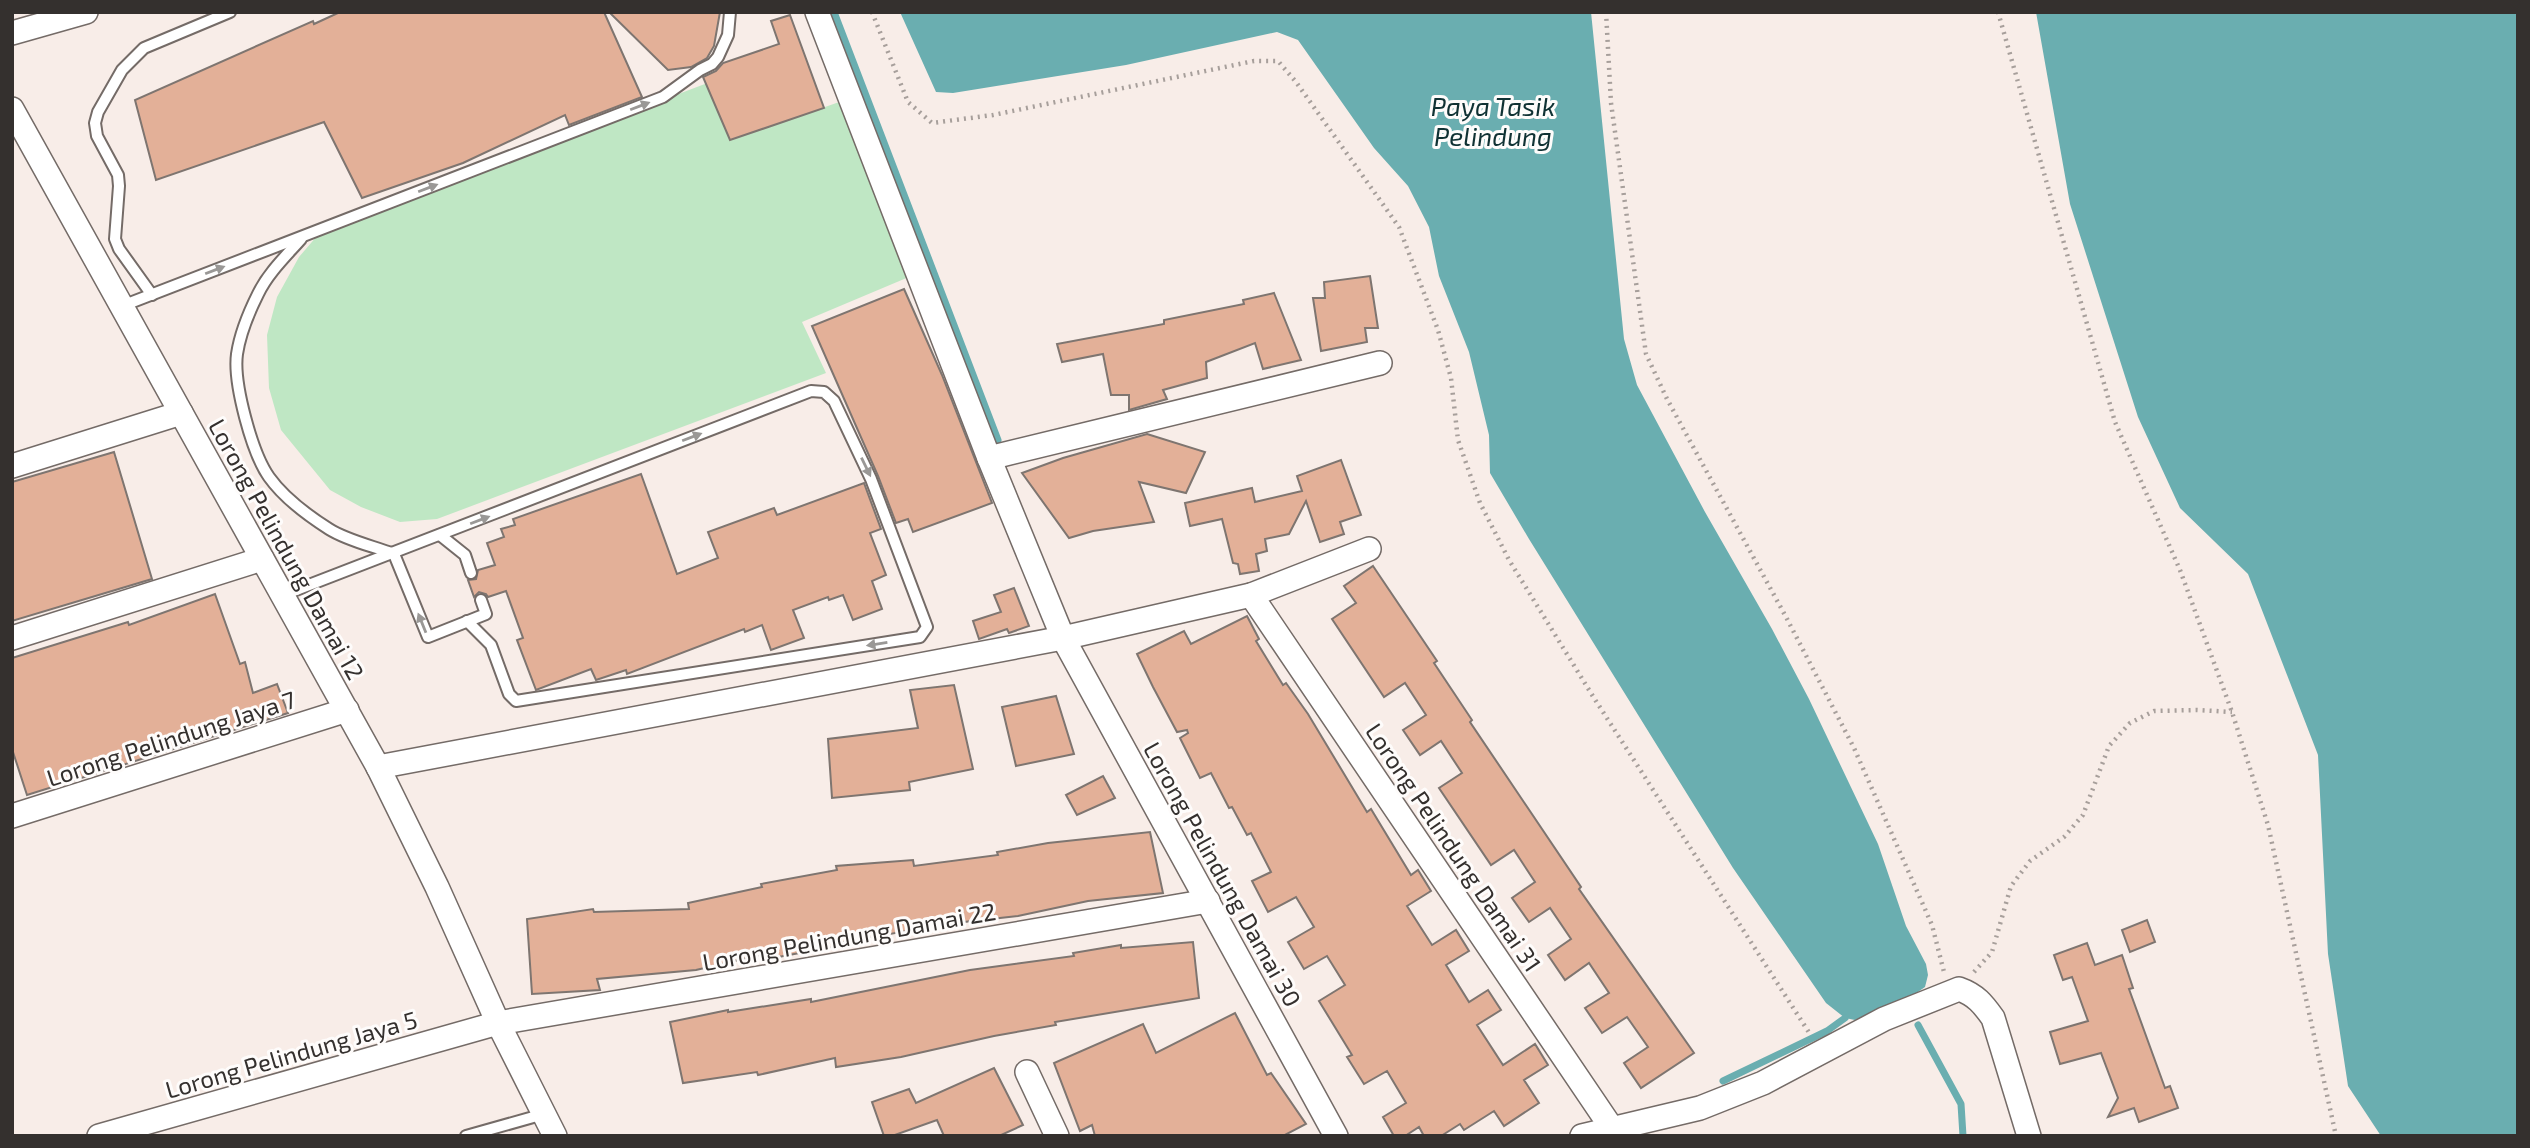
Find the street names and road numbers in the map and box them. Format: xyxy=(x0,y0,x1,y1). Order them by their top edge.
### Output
street label: Lorong Pelindung Damai 12 xyxy=(203,414,371,684)
street label: Lorong Pelindung Jaya 7 xyxy=(43,684,299,792)
street label: Lorong Pelindung Damai 31 xyxy=(1360,717,1548,977)
street label: Lorong Pelindung Damai 30 xyxy=(1138,737,1308,1011)
street label: Lorong Pelindung Damai 22 xyxy=(700,896,998,976)
street label: Lorong Pelindung Jaya 5 xyxy=(162,1004,420,1104)

